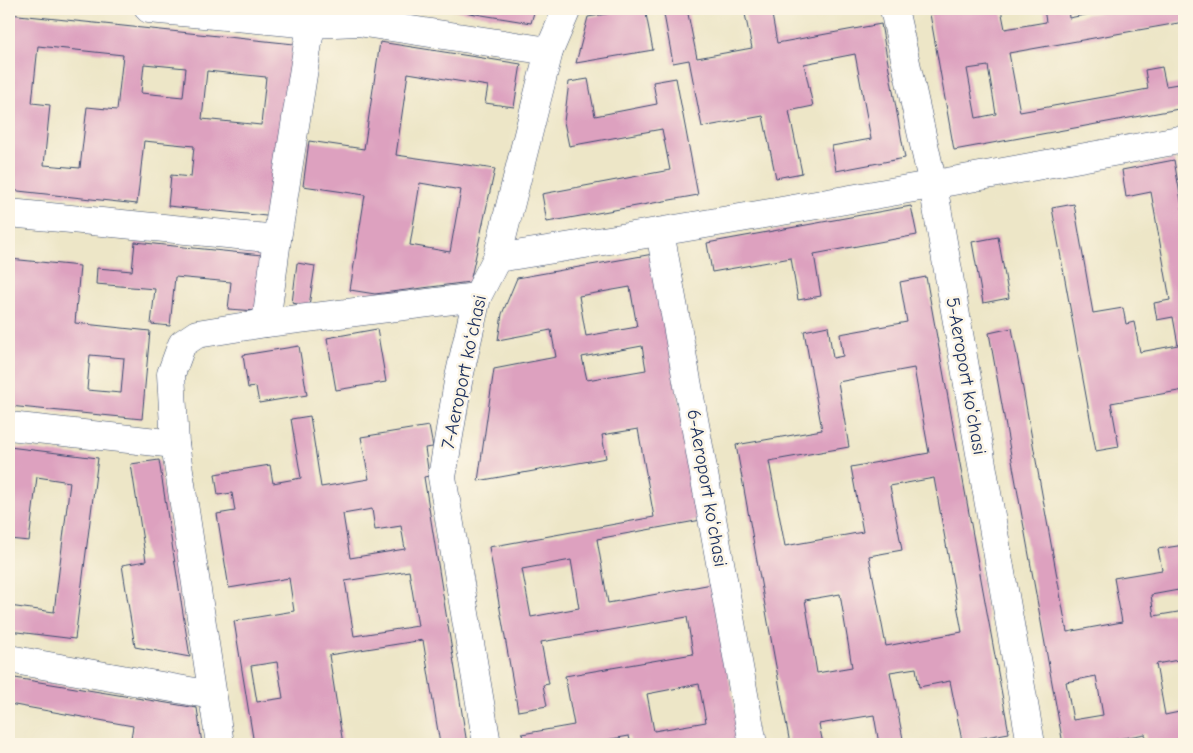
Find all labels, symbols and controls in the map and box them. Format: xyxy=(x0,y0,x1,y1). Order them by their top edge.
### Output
street label: 7-Aeroport koʻchasi xyxy=(437,293,491,451)
street label: 5-Aeroport koʻchasi xyxy=(941,295,991,457)
street label: 6-Aeroport koʻchasi xyxy=(682,407,732,569)

